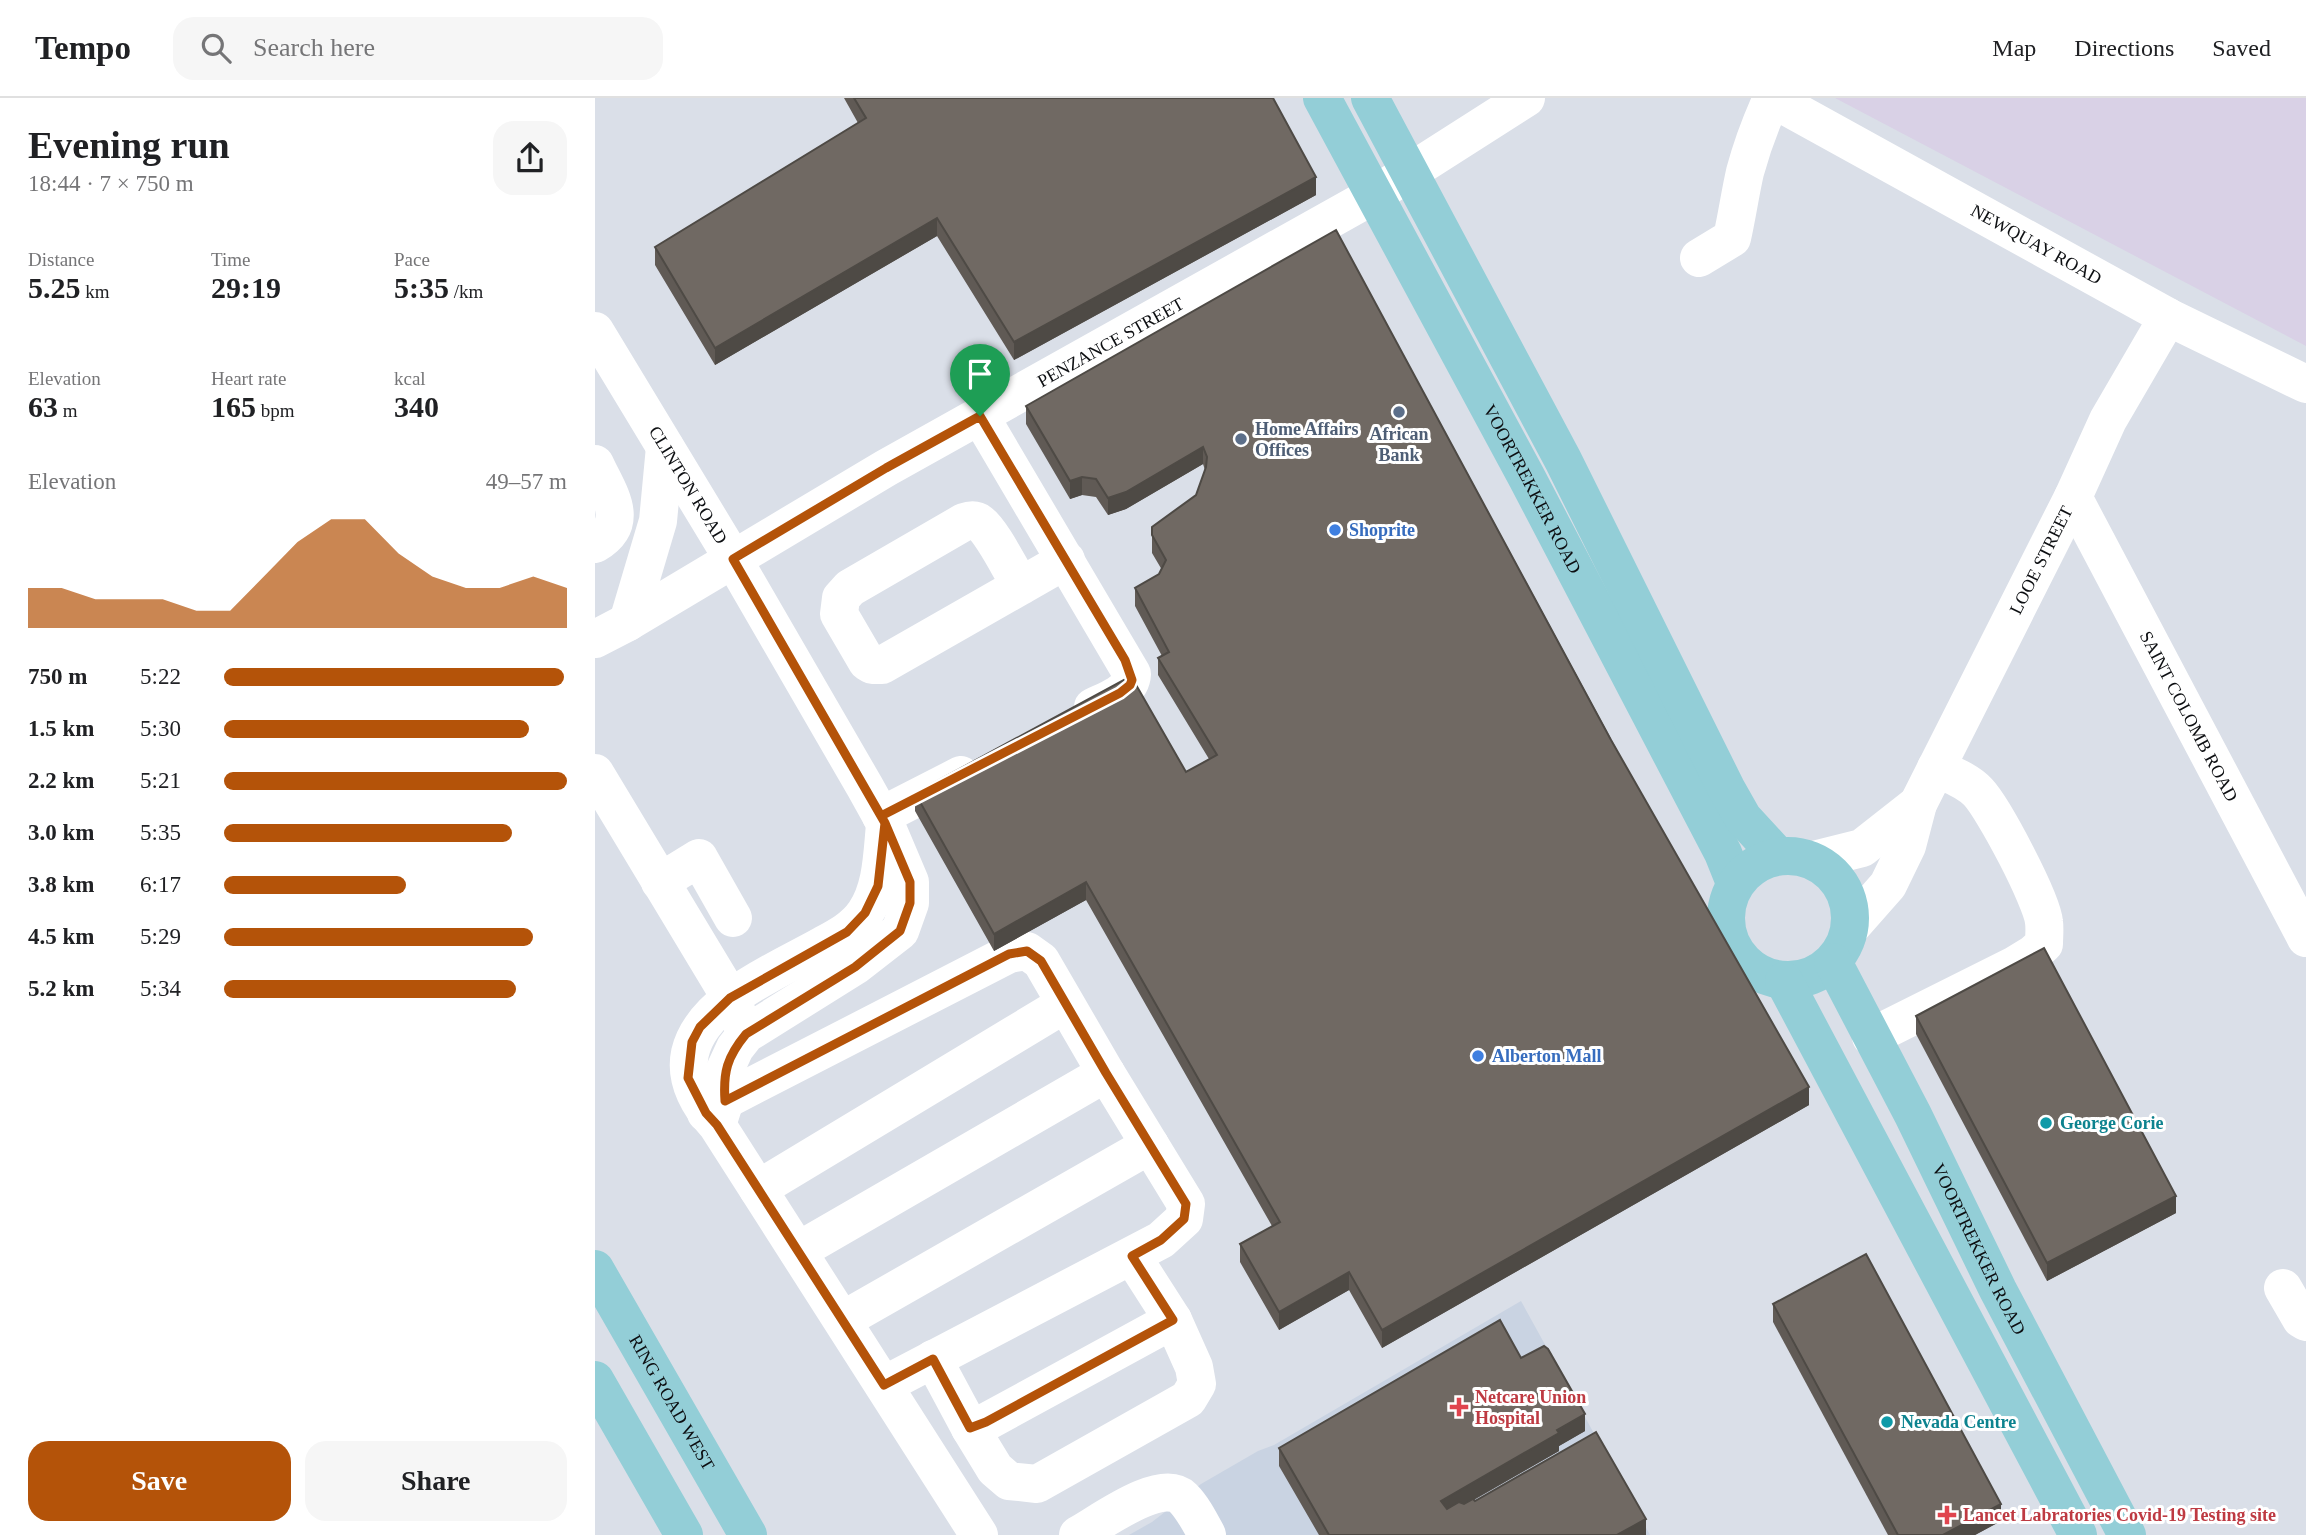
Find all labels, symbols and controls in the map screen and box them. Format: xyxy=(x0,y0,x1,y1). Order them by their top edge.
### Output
search box xyxy=(173,17,663,80)
icon: search xyxy=(197,29,235,67)
text: Tempo xyxy=(35,30,131,66)
text: Search here xyxy=(253,33,375,62)
text: Map xyxy=(1992,35,2036,61)
text: Directions xyxy=(2074,35,2174,61)
text: Saved xyxy=(2212,35,2271,61)
button: share xyxy=(493,121,567,195)
text: Evening run xyxy=(28,124,230,166)
text: 18:44 · 7 × 750 m xyxy=(28,171,194,196)
street label: NEWQUAY ROAD xyxy=(1967,200,2105,288)
text: Distance xyxy=(28,249,94,270)
text: Time xyxy=(211,249,250,270)
text: Pace xyxy=(394,249,430,270)
text: 5.25 xyxy=(28,271,81,304)
text: 29:19 xyxy=(211,271,281,304)
text: 5:35 xyxy=(394,271,449,304)
text: km xyxy=(81,281,110,302)
text: /km xyxy=(449,281,483,302)
street label: PENZANCE STREET xyxy=(1034,293,1187,391)
pin xyxy=(950,344,1010,416)
icon: arrive xyxy=(961,355,999,393)
text: Elevation xyxy=(28,368,101,389)
text: Heart rate xyxy=(211,368,286,389)
text: kcal xyxy=(394,368,426,389)
text: 63 xyxy=(28,390,58,423)
text: 165 xyxy=(211,390,256,423)
text: 340 xyxy=(394,390,439,423)
text: m xyxy=(58,400,78,421)
text: bpm xyxy=(256,400,295,421)
street label: VOORTREKKER ROAD xyxy=(1479,401,1585,577)
marker: African Bank xyxy=(1391,404,1407,420)
place label: Home Affairs Offices xyxy=(1255,419,1358,460)
street label: CLINTON ROAD xyxy=(645,422,732,548)
place label: African Bank xyxy=(1370,424,1428,465)
marker: Home Affairs Offices xyxy=(1233,431,1249,447)
text: Elevation xyxy=(28,469,116,494)
text: 49–57 m xyxy=(486,469,567,494)
street label: LOOE STREET xyxy=(2006,503,2077,618)
place label: Shoprite xyxy=(1349,520,1415,540)
marker: Shoprite xyxy=(1327,522,1343,538)
street label: SAINT COLOMB ROAD xyxy=(2136,628,2242,805)
text: 750 m xyxy=(28,664,87,689)
text: 5:22 xyxy=(140,664,181,689)
text: 1.5 km xyxy=(28,716,94,741)
text: 5:30 xyxy=(140,716,181,741)
text: 2.2 km xyxy=(28,768,94,793)
text: 5:21 xyxy=(140,768,181,793)
text: 3.0 km xyxy=(28,820,94,845)
text: 5:35 xyxy=(140,820,181,845)
text: 3.8 km xyxy=(28,872,94,897)
text: 6:17 xyxy=(140,872,181,897)
text: 4.5 km xyxy=(28,924,94,949)
text: 5:29 xyxy=(140,924,181,949)
text: 5.2 km xyxy=(28,976,94,1001)
text: 5:34 xyxy=(140,976,181,1001)
place label: Alberton Mall xyxy=(1492,1046,1602,1066)
marker: Alberton Mall xyxy=(1470,1048,1486,1064)
place label: George Corie xyxy=(2060,1113,2163,1133)
marker: George Corie xyxy=(2038,1115,2054,1131)
street label: VOORTREKKER ROAD xyxy=(1928,1160,2030,1338)
street label: RING ROAD WEST xyxy=(625,1331,719,1474)
place label: Netcare Union Hospital xyxy=(1475,1387,1586,1428)
marker: Netcare Union Hospital xyxy=(1449,1397,1469,1417)
place label: Nevada Centre xyxy=(1901,1412,2016,1432)
marker: Nevada Centre xyxy=(1879,1414,1895,1430)
button: Save xyxy=(28,1441,291,1521)
button: Share xyxy=(305,1441,567,1521)
marker: Lancet Labratories Covid-19 Testing site xyxy=(1937,1505,1957,1525)
place label: Lancet Labratories Covid-19 Testing site xyxy=(1963,1505,2276,1525)

